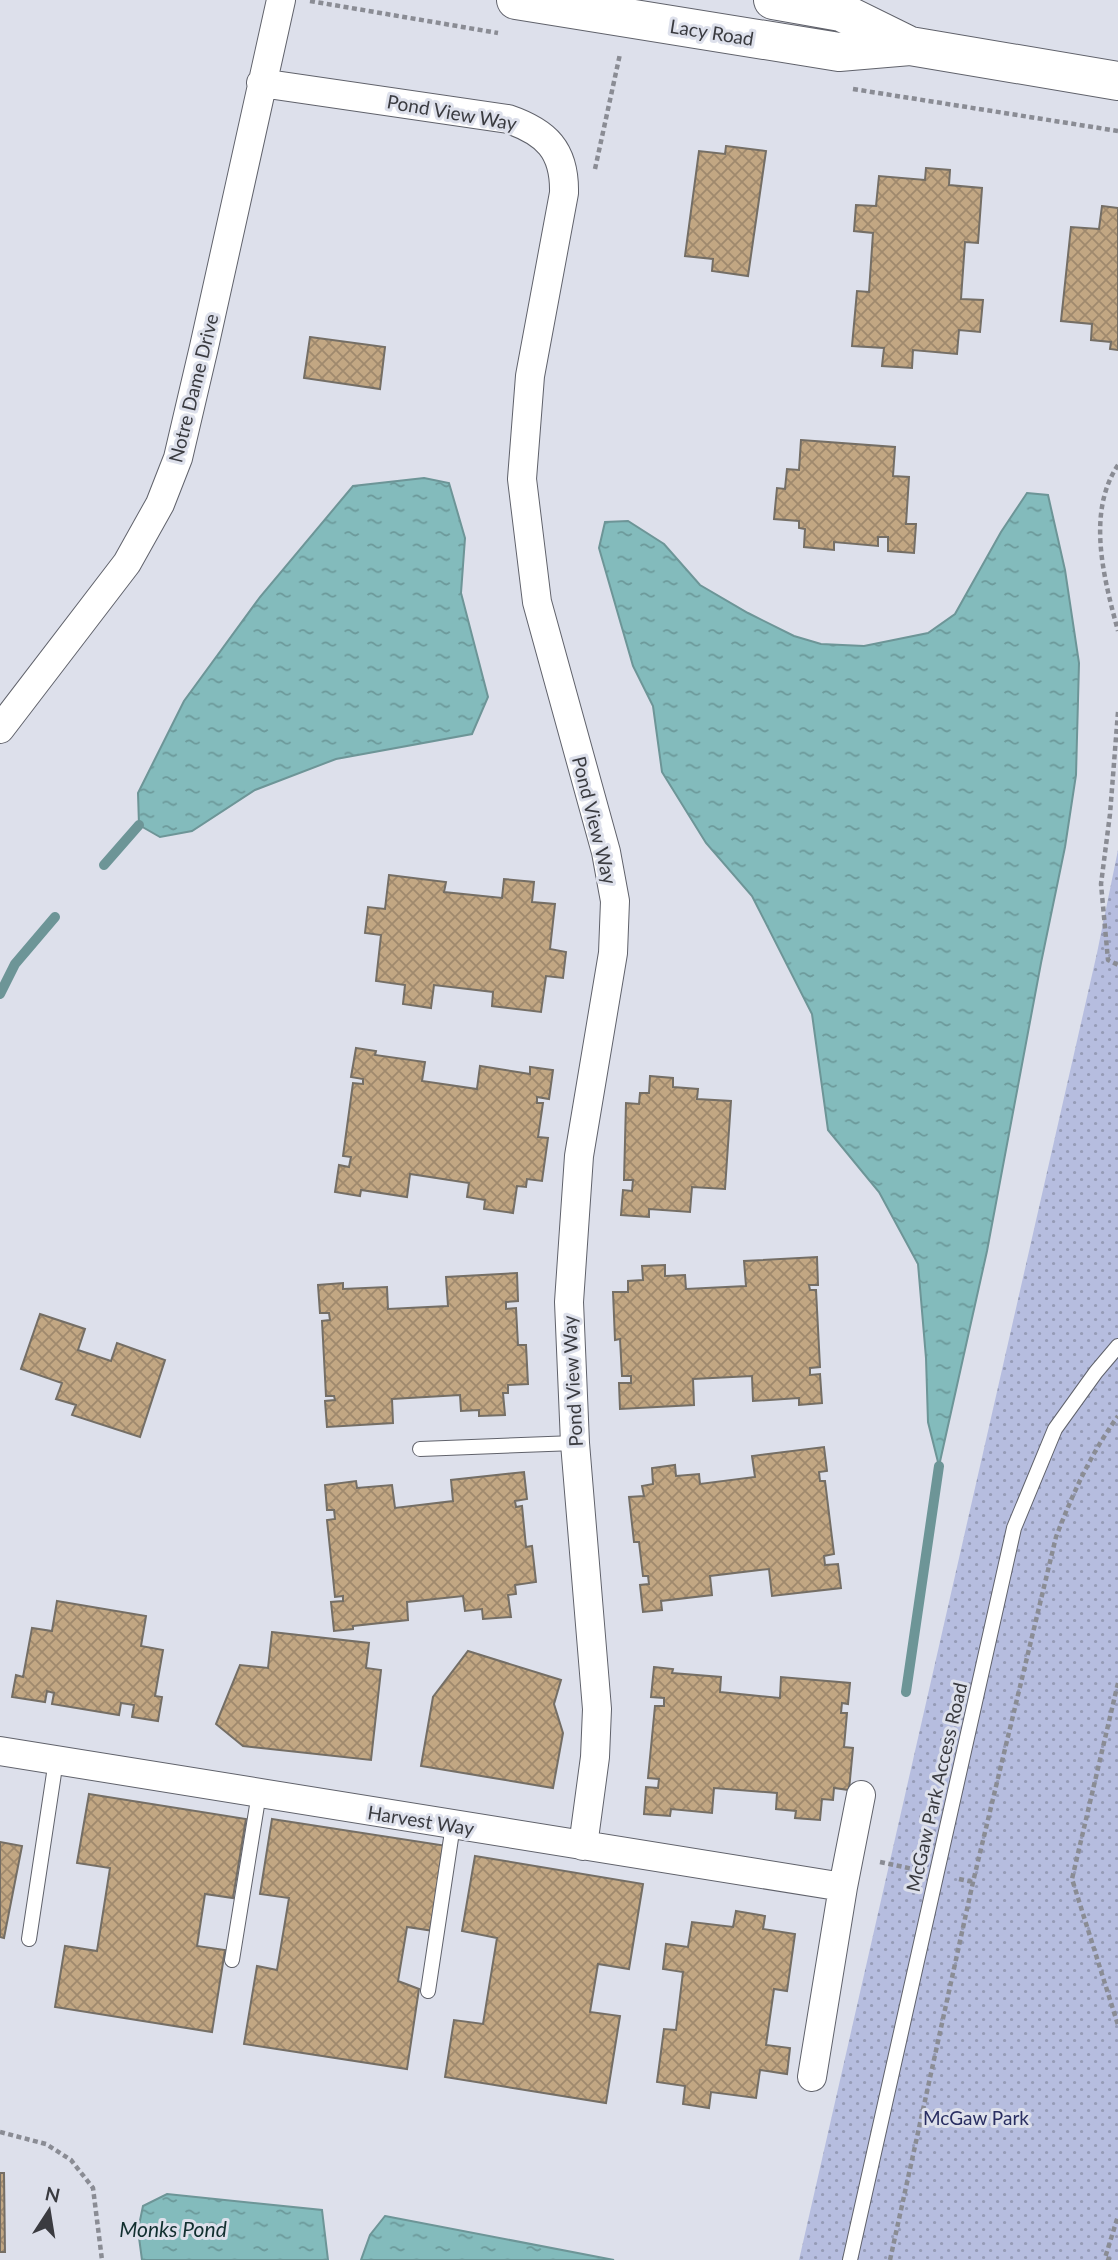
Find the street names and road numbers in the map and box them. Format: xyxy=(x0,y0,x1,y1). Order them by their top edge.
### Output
street label: Lacy Road xyxy=(668,14,756,50)
street label: Pond View Way xyxy=(385,89,519,135)
street label: Notre Dame Drive xyxy=(163,311,223,465)
street label: Pond View Way xyxy=(568,754,622,887)
street label: Pond View Way xyxy=(557,1315,587,1447)
street label: McGaw Park Access Road xyxy=(901,1680,971,1894)
street label: Harvest Way xyxy=(366,1800,476,1840)

